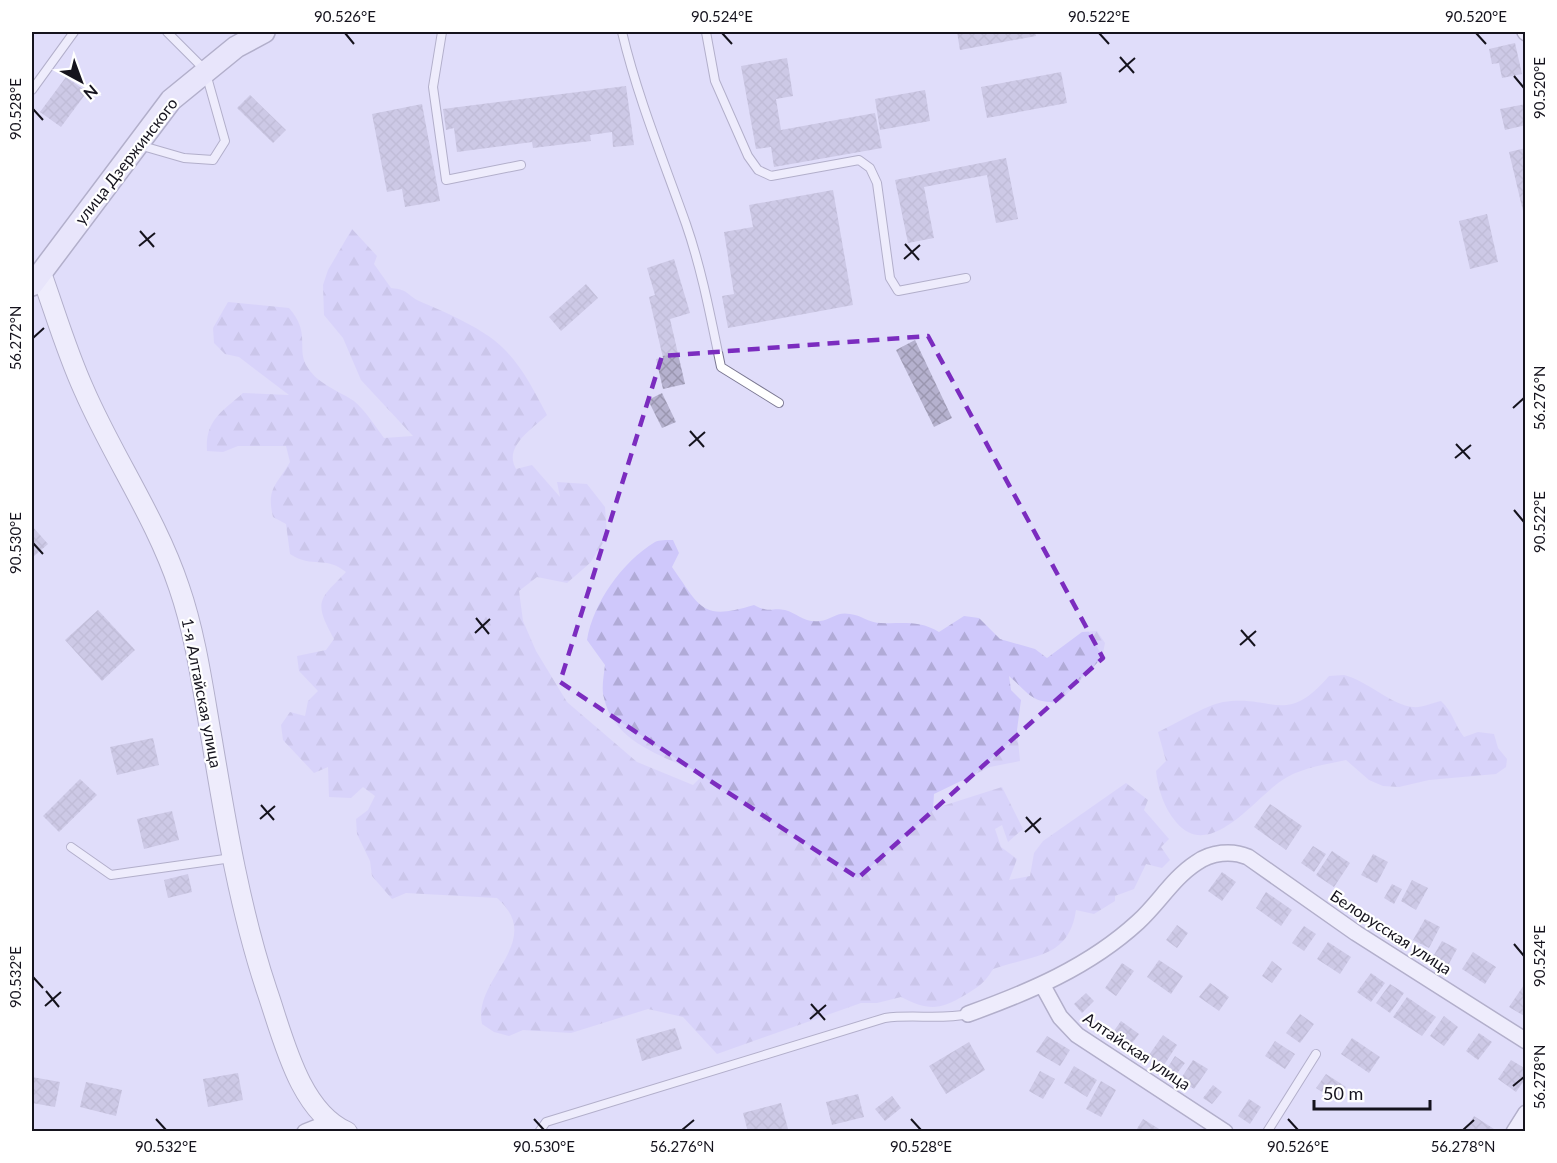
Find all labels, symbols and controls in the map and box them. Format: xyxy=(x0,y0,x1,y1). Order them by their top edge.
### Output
text: 90.526°E xyxy=(314,7,376,25)
text: 90.524°E xyxy=(691,7,753,25)
text: 90.522°E xyxy=(1068,7,1130,25)
text: 90.520°E xyxy=(1445,7,1507,25)
north arrow xyxy=(51,51,111,111)
text: 90.520°E xyxy=(1530,57,1548,119)
text: 90.528°E xyxy=(6,78,24,140)
text: N xyxy=(80,81,102,104)
street label: улица Дзержинского xyxy=(70,94,181,228)
text: 56.272°N xyxy=(6,306,24,370)
text: 56.276°N xyxy=(1530,366,1548,430)
text: 90.522°E xyxy=(1530,491,1548,553)
text: 90.530°E xyxy=(6,512,24,574)
street label: 1-я Алтайская улица xyxy=(179,616,226,769)
street label: Белорусская улица xyxy=(1327,885,1455,978)
text: 90.524°E xyxy=(1530,925,1548,987)
text: 90.532°E xyxy=(6,946,24,1008)
street label: Алтайская улица xyxy=(1080,1008,1194,1093)
text: 56.278°N xyxy=(1530,1045,1548,1109)
scale bar xyxy=(1314,1073,1430,1111)
text: 50 m xyxy=(1323,1082,1363,1104)
text: 90.532°E xyxy=(135,1137,197,1155)
text: 90.530°E xyxy=(513,1137,575,1155)
text: 56.276°N xyxy=(650,1137,714,1155)
text: 90.528°E xyxy=(890,1137,952,1155)
text: 90.526°E xyxy=(1267,1137,1329,1155)
text: 56.278°N xyxy=(1431,1137,1495,1155)

